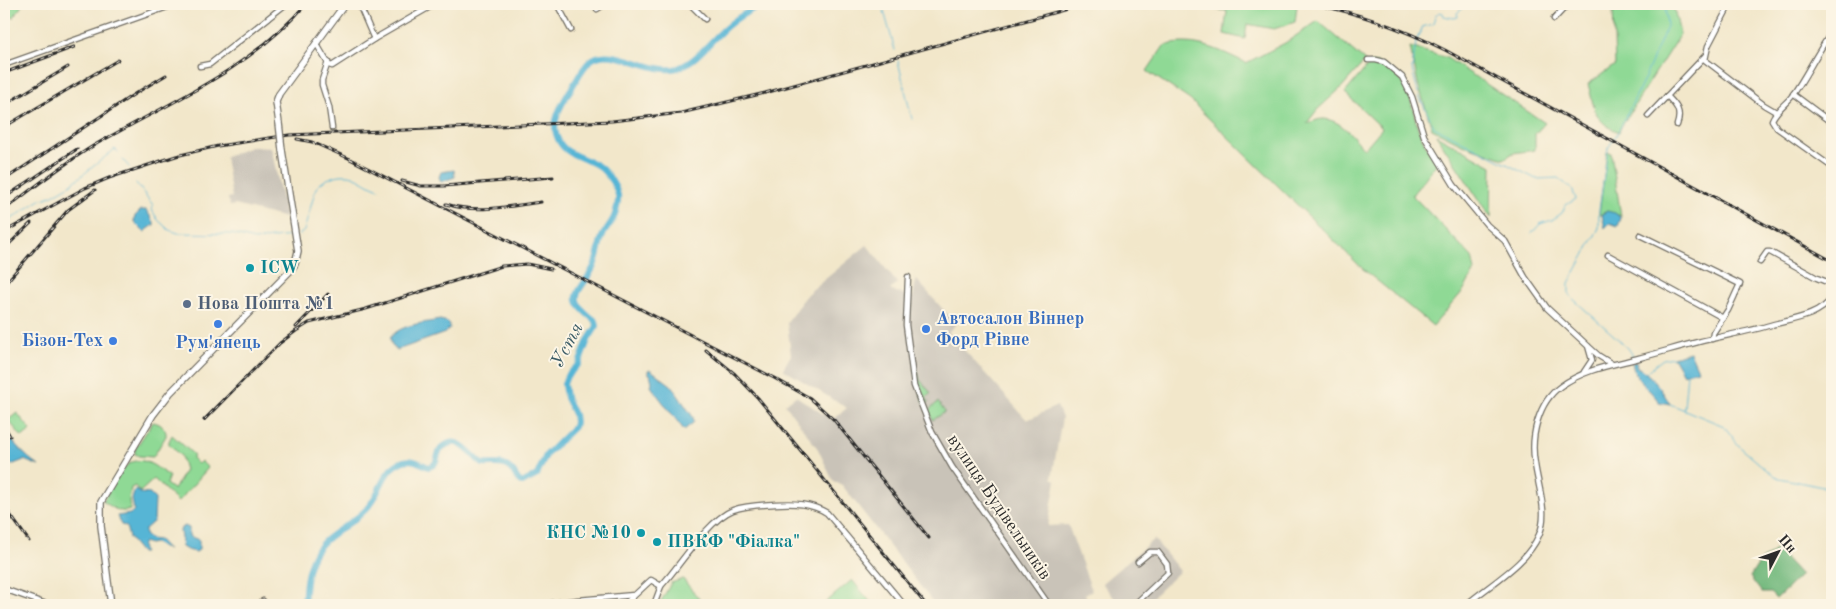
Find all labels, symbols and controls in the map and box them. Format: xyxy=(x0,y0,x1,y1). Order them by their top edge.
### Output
place label: ICW xyxy=(260,259,300,277)
marker: ICW xyxy=(244,262,256,274)
place label: Нова Пошта №1 xyxy=(197,295,335,313)
marker: Нова Пошта №1 xyxy=(181,298,193,310)
place label: Автосалон Віннер Форд Рівне xyxy=(936,310,1084,349)
marker: Рум'янець xyxy=(212,318,224,330)
water label: Устя xyxy=(548,320,588,372)
marker: Автосалон Віннер Форд Рівне xyxy=(920,323,932,335)
place label: Бізон-Тех xyxy=(21,332,103,350)
place label: Рум'янець xyxy=(175,334,261,352)
marker: Бізон-Тех xyxy=(107,335,119,347)
street label: вулиця Будівельників xyxy=(944,431,1054,583)
place label: КНС №10 xyxy=(546,524,631,542)
north arrow xyxy=(1754,526,1804,576)
marker: КНС №10 xyxy=(635,527,647,539)
text: Пн xyxy=(1775,532,1799,556)
place label: ПВКФ "Фіалка" xyxy=(667,533,800,551)
marker: ПВКФ "Фіалка" xyxy=(651,536,663,548)

